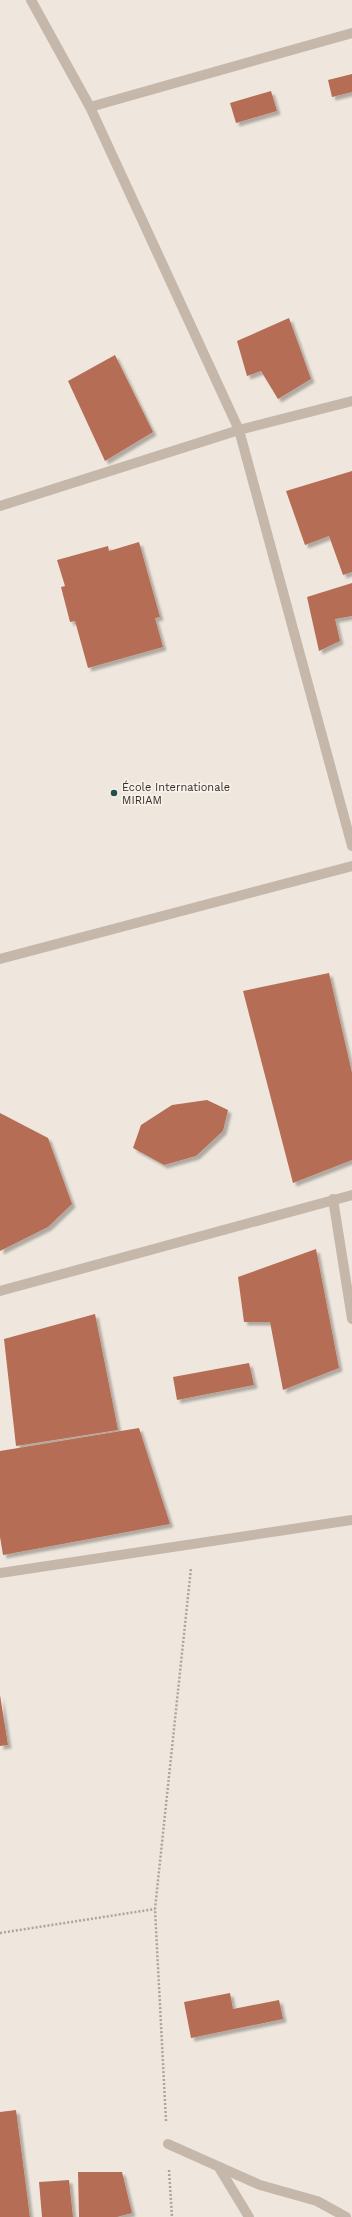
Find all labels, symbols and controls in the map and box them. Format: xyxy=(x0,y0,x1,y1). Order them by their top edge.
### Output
place label: École Internationale MIRIAM xyxy=(122,780,230,807)
marker: École Internationale MIRIAM xyxy=(109,788,119,798)

